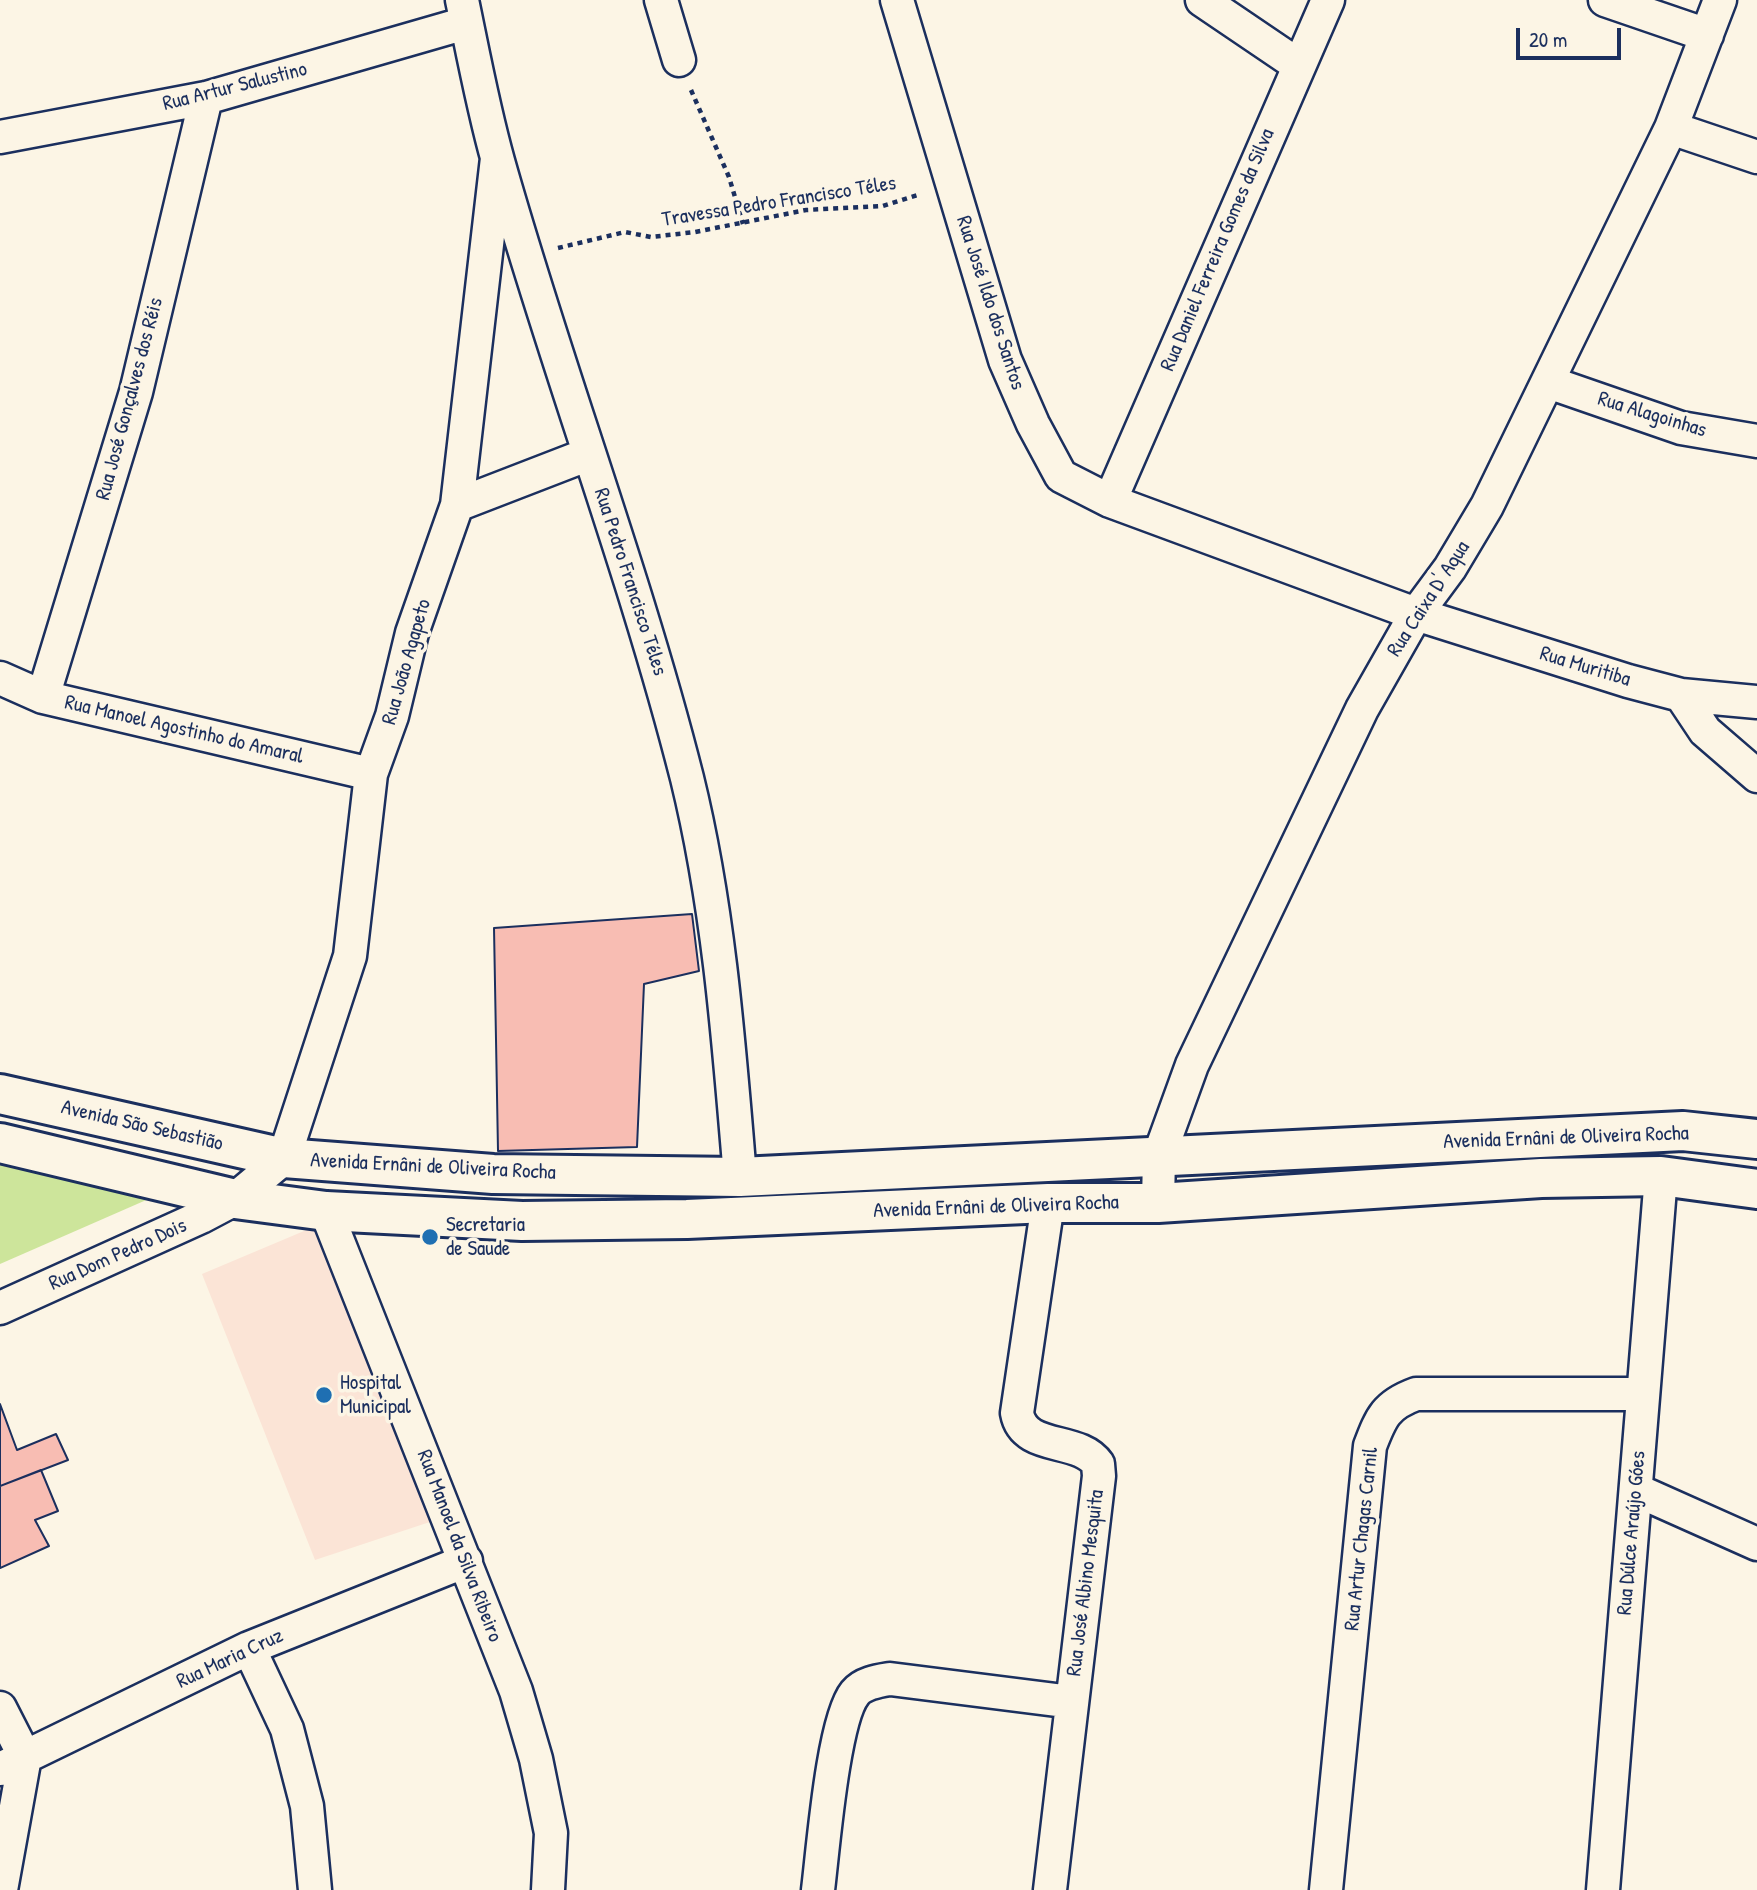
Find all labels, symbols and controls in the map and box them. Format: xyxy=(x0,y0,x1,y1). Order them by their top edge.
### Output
scale bar xyxy=(1519,14,1624,58)
text: 20 m xyxy=(1529,25,1567,54)
street label: Rua Artur Salustino xyxy=(160,57,310,117)
street label: Rua Daniel Ferreira Gomes da Silva xyxy=(1155,125,1281,375)
street label: Travessa Pedro Francisco Téles xyxy=(660,171,898,233)
street label: Rua José Ildo dos Santos xyxy=(950,213,1030,393)
street label: Rua José Gonçalves dos Réis xyxy=(91,295,169,503)
street label: Rua Alagoinhas xyxy=(1595,387,1709,443)
street label: Rua Pedro Francisco Téles xyxy=(588,485,672,679)
street label: Rua Caixa D' Aqua xyxy=(1382,536,1476,662)
street label: Rua João Agapeto xyxy=(377,596,437,728)
street label: Rua Muritiba xyxy=(1537,641,1633,693)
street label: Rua Manoel Agostinho do Amaral xyxy=(62,690,306,770)
street label: Avenida São Sebastião xyxy=(59,1095,225,1157)
street label: Avenida Ernâni de Oliveira Rocha xyxy=(1443,1121,1689,1155)
street label: Avenida Ernâni de Oliveira Rocha xyxy=(310,1148,556,1186)
street label: Avenida Ernâni de Oliveira Rocha xyxy=(873,1190,1119,1224)
place label: Secretaria de Saude xyxy=(446,1212,525,1262)
street label: Rua Dom Pedro Dois xyxy=(45,1213,191,1297)
marker: Secretaria de Saude xyxy=(420,1227,440,1247)
place label: Hospital Municipal xyxy=(340,1370,411,1420)
marker: Hospital Municipal xyxy=(314,1385,334,1405)
street label: Rua Manoel da Silva Ribeiro xyxy=(411,1446,507,1646)
street label: Rua Artur Chagas Carnil xyxy=(1340,1446,1384,1632)
street label: Rua Dúlce Araújo Góes xyxy=(1612,1450,1652,1616)
street label: Rua José Albino Mesquita xyxy=(1062,1488,1110,1678)
street label: Rua Maria Cruz xyxy=(173,1623,287,1695)

